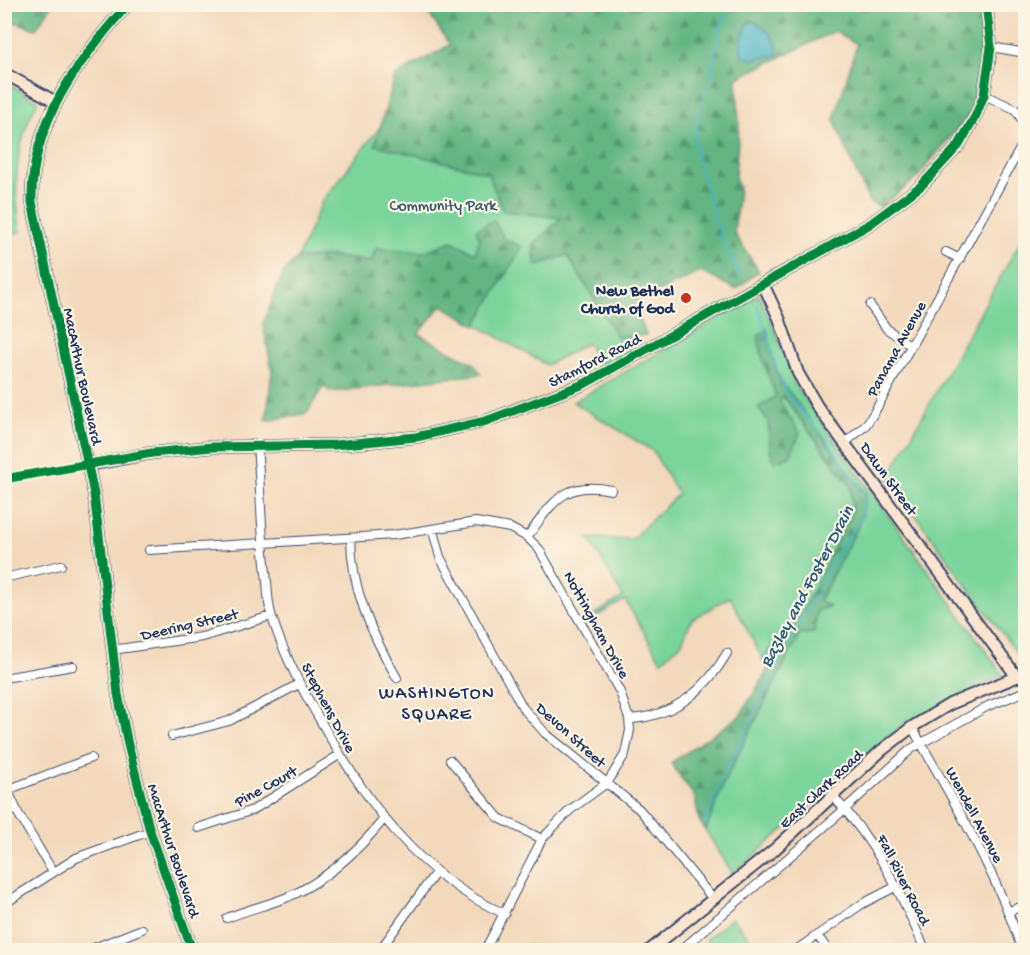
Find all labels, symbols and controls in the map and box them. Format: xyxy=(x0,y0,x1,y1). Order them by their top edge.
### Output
park label: Community Park xyxy=(390,198,498,217)
place label: New Bethel Church of God xyxy=(580,283,676,320)
marker: New Bethel Church of God xyxy=(679,291,693,305)
street label: Panama Avenue xyxy=(863,298,933,402)
street label: MacArthur Boulevard xyxy=(57,307,105,448)
street label: Stamford Road xyxy=(546,330,646,394)
street label: Dawn Street xyxy=(854,439,921,522)
water label: Bazley and Foster Drain xyxy=(757,502,860,672)
street label: Nottingham Drive xyxy=(558,569,633,683)
street label: Deering Street xyxy=(138,606,242,647)
street label: Stephens Drive xyxy=(295,660,359,758)
district label: WASHINGTON SQUARE xyxy=(379,684,495,726)
street label: Devon Street xyxy=(530,699,610,774)
street label: East Clark Road xyxy=(777,746,869,834)
street label: Pine Court xyxy=(231,762,303,813)
street label: Wendell Avenue xyxy=(940,764,1007,868)
street label: MacArthur Boulevard xyxy=(141,782,203,922)
street label: Fall River Road xyxy=(870,831,934,931)

